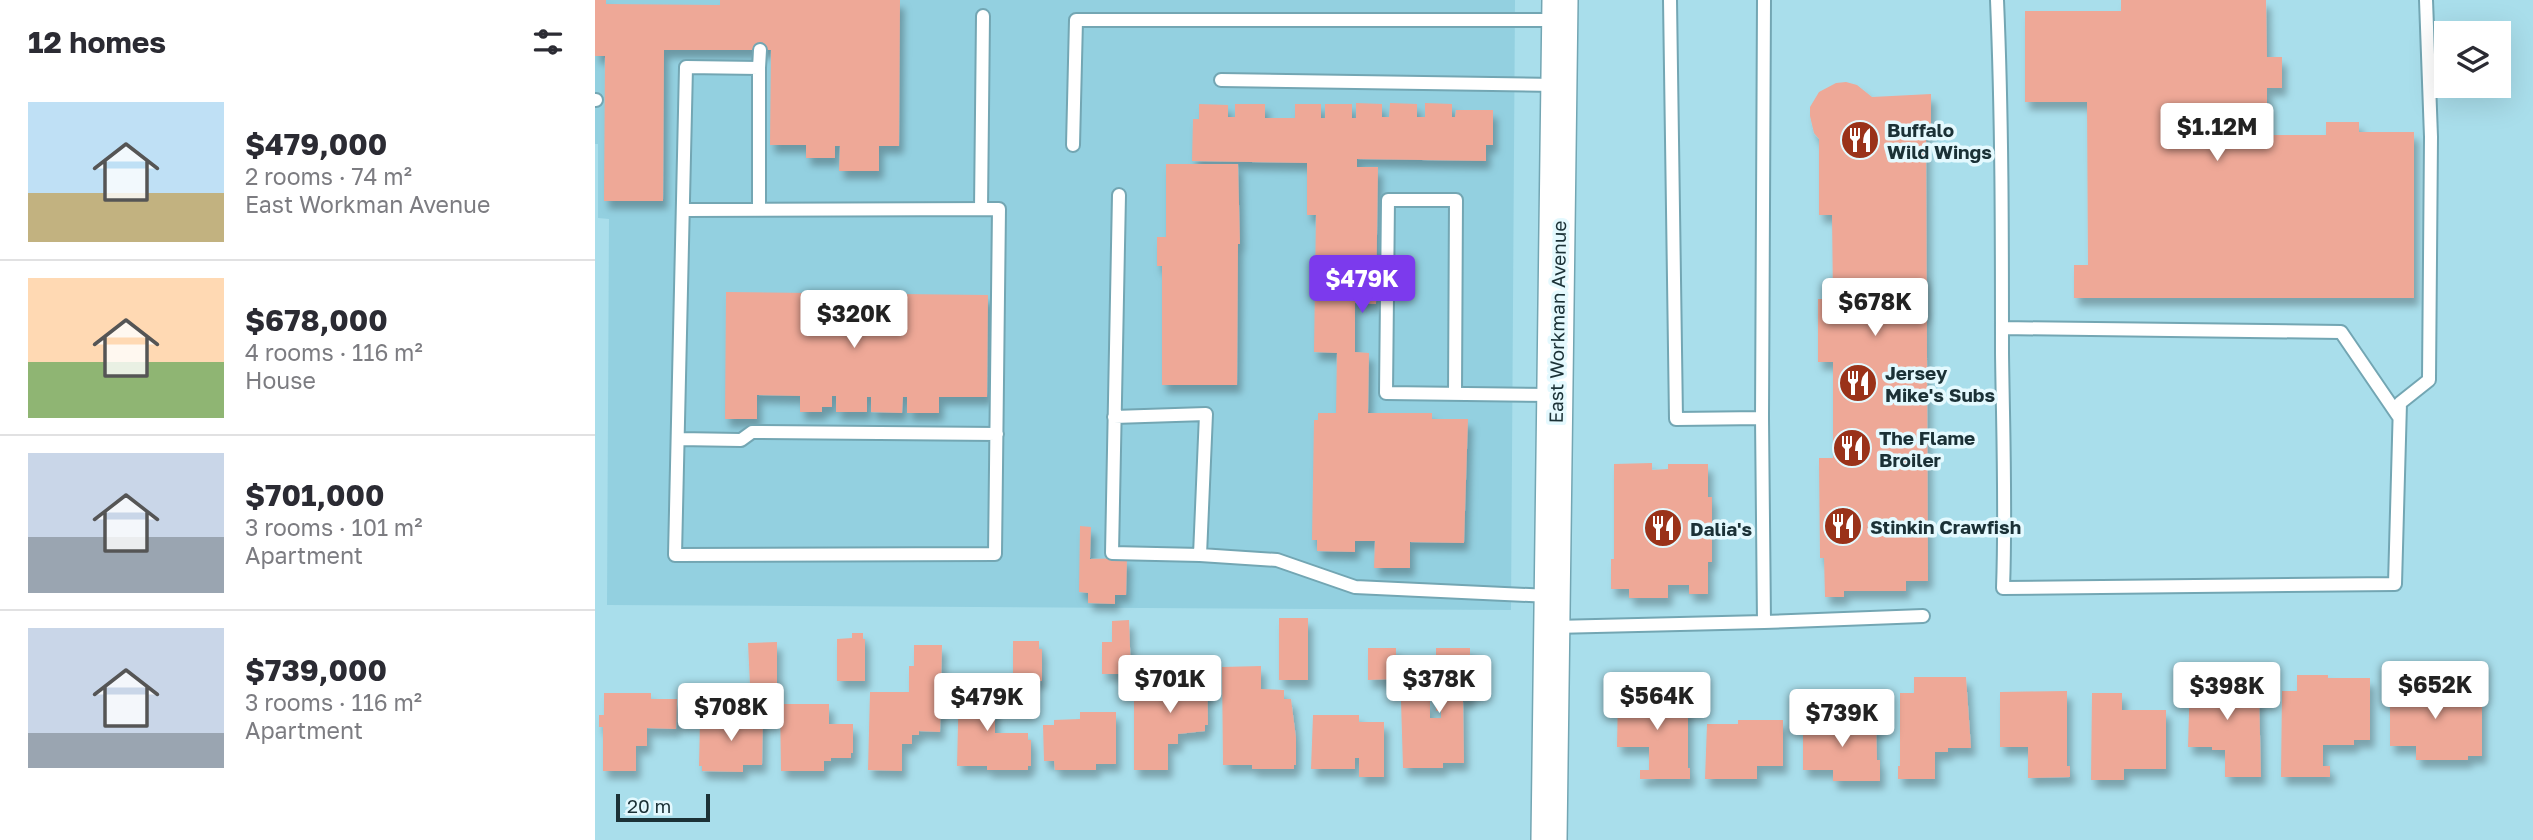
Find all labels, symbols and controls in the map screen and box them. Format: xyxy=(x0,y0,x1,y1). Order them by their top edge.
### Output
map controls xyxy=(2434,21,2511,98)
button: layers xyxy=(2434,21,2511,98)
icon: filters xyxy=(529,23,567,61)
text: 12 homes xyxy=(28,24,166,60)
pin: $1.12M xyxy=(2160,104,2274,163)
text: $1.12M xyxy=(2177,112,2257,140)
place label: Buffalo Wild Wings xyxy=(1887,118,1992,163)
restaurant icon: Buffalo Wild Wings xyxy=(1839,119,1881,161)
text: $479,000 xyxy=(245,126,387,162)
icon: home xyxy=(84,130,168,214)
text: 2 rooms · 74 m² xyxy=(245,162,412,190)
text: East Workman Avenue xyxy=(245,190,490,218)
street label: East Workman Avenue xyxy=(1544,220,1570,424)
pin: $479K xyxy=(1313,256,1411,315)
text: $479K xyxy=(1325,264,1399,292)
pin: $678K xyxy=(1826,278,1924,338)
text: $678K xyxy=(1838,287,1912,315)
pin: $320K xyxy=(805,290,903,350)
text: $320K xyxy=(816,299,892,327)
text: $678,000 xyxy=(245,302,388,338)
icon: home xyxy=(84,306,168,390)
text: 4 rooms · 116 m² xyxy=(245,338,423,366)
place label: Jersey Mike's Subs xyxy=(1885,361,1995,406)
restaurant icon: Jersey Mike's Subs xyxy=(1837,362,1879,404)
text: House xyxy=(245,366,316,394)
place label: The Flame Broiler xyxy=(1879,426,1975,471)
restaurant icon: The Flame Broiler xyxy=(1831,427,1873,469)
text: $701,000 xyxy=(245,477,385,513)
icon: home xyxy=(84,481,168,565)
restaurant icon: Stinkin Crawfish xyxy=(1822,505,1864,547)
restaurant icon: Dalia's xyxy=(1642,507,1684,549)
text: 3 rooms · 101 m² xyxy=(245,513,422,541)
place label: Stinkin Crawfish xyxy=(1870,515,2021,538)
place label: Dalia's xyxy=(1690,517,1753,540)
text: Apartment xyxy=(245,541,363,569)
text: $739,000 xyxy=(245,652,387,688)
icon: home xyxy=(84,656,168,740)
pin: $701K xyxy=(1121,656,1219,715)
pin: $378K xyxy=(1390,656,1488,715)
pin: $398K xyxy=(2178,662,2276,722)
pin: $652K xyxy=(2386,662,2484,721)
text: $701K xyxy=(1134,664,1206,692)
text: $378K xyxy=(1402,664,1476,692)
text: $652K xyxy=(2398,670,2472,698)
text: $398K xyxy=(2189,671,2265,699)
pin: $564K xyxy=(1608,672,1706,732)
pin: $479K xyxy=(938,674,1036,733)
text: $564K xyxy=(1619,681,1695,709)
text: $479K xyxy=(950,682,1024,710)
pin: $708K xyxy=(682,684,780,743)
text: 3 rooms · 116 m² xyxy=(245,688,422,716)
pin: $739K xyxy=(1793,690,1891,749)
text: $708K xyxy=(694,692,768,720)
text: $739K xyxy=(1805,698,1879,726)
text: Apartment xyxy=(245,716,363,744)
scale bar xyxy=(616,791,711,823)
text: 20 m xyxy=(627,794,671,817)

